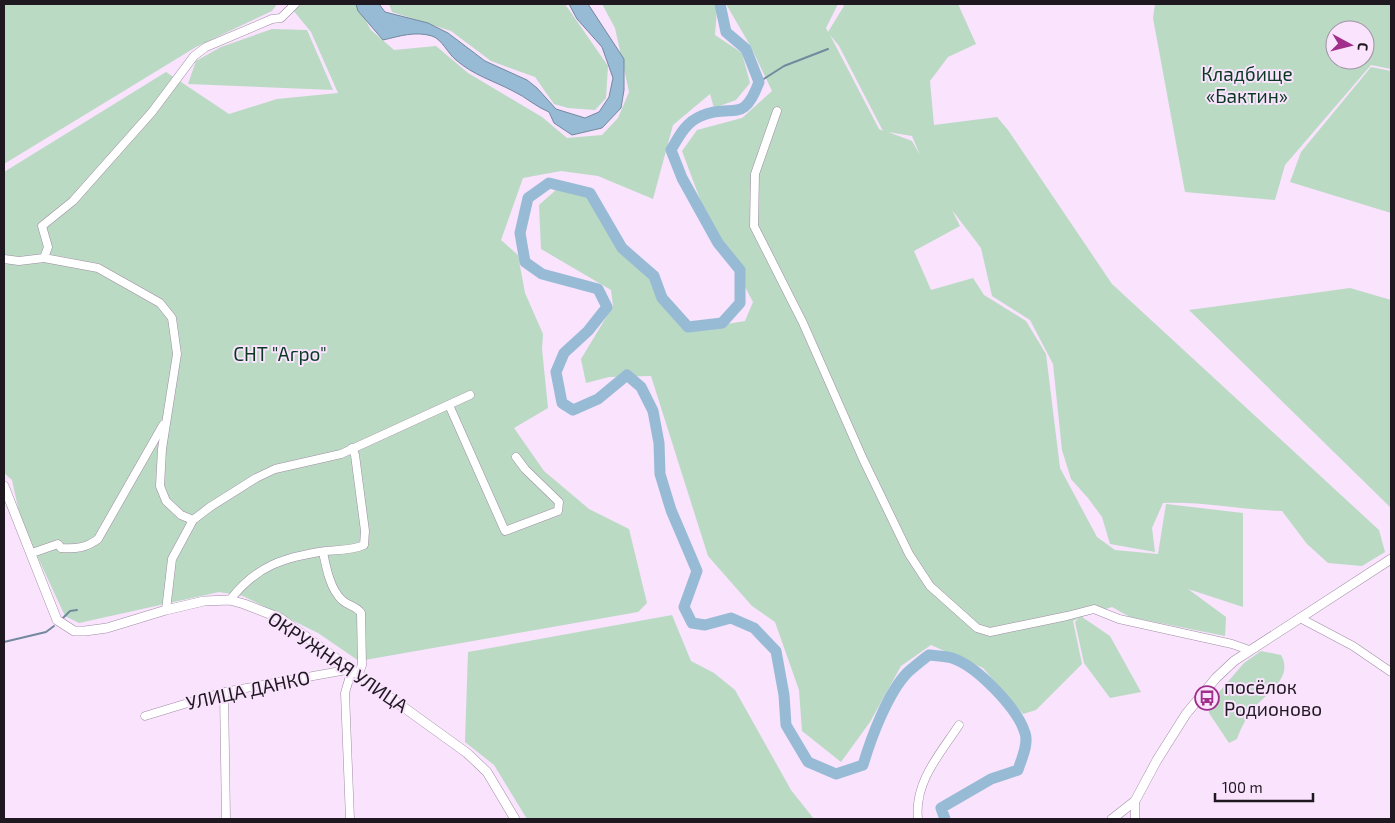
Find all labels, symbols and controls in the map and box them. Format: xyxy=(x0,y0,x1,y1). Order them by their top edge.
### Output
north arrow xyxy=(1325,20,1375,70)
text: С xyxy=(1354,42,1372,52)
park label: Кладбище «Бактин» xyxy=(1201,62,1293,107)
park label: СНТ "Агро" xyxy=(233,342,327,365)
street label: ОКРУЖНАЯ УЛИЦА xyxy=(264,606,413,717)
street label: УЛИЦА ДАНКО xyxy=(184,665,312,714)
place label: посёлок Родионово xyxy=(1224,675,1322,720)
bus stop icon: посёлок Родионово xyxy=(1194,685,1220,711)
scale bar xyxy=(1215,770,1312,802)
text: 100 m xyxy=(1222,778,1263,796)

